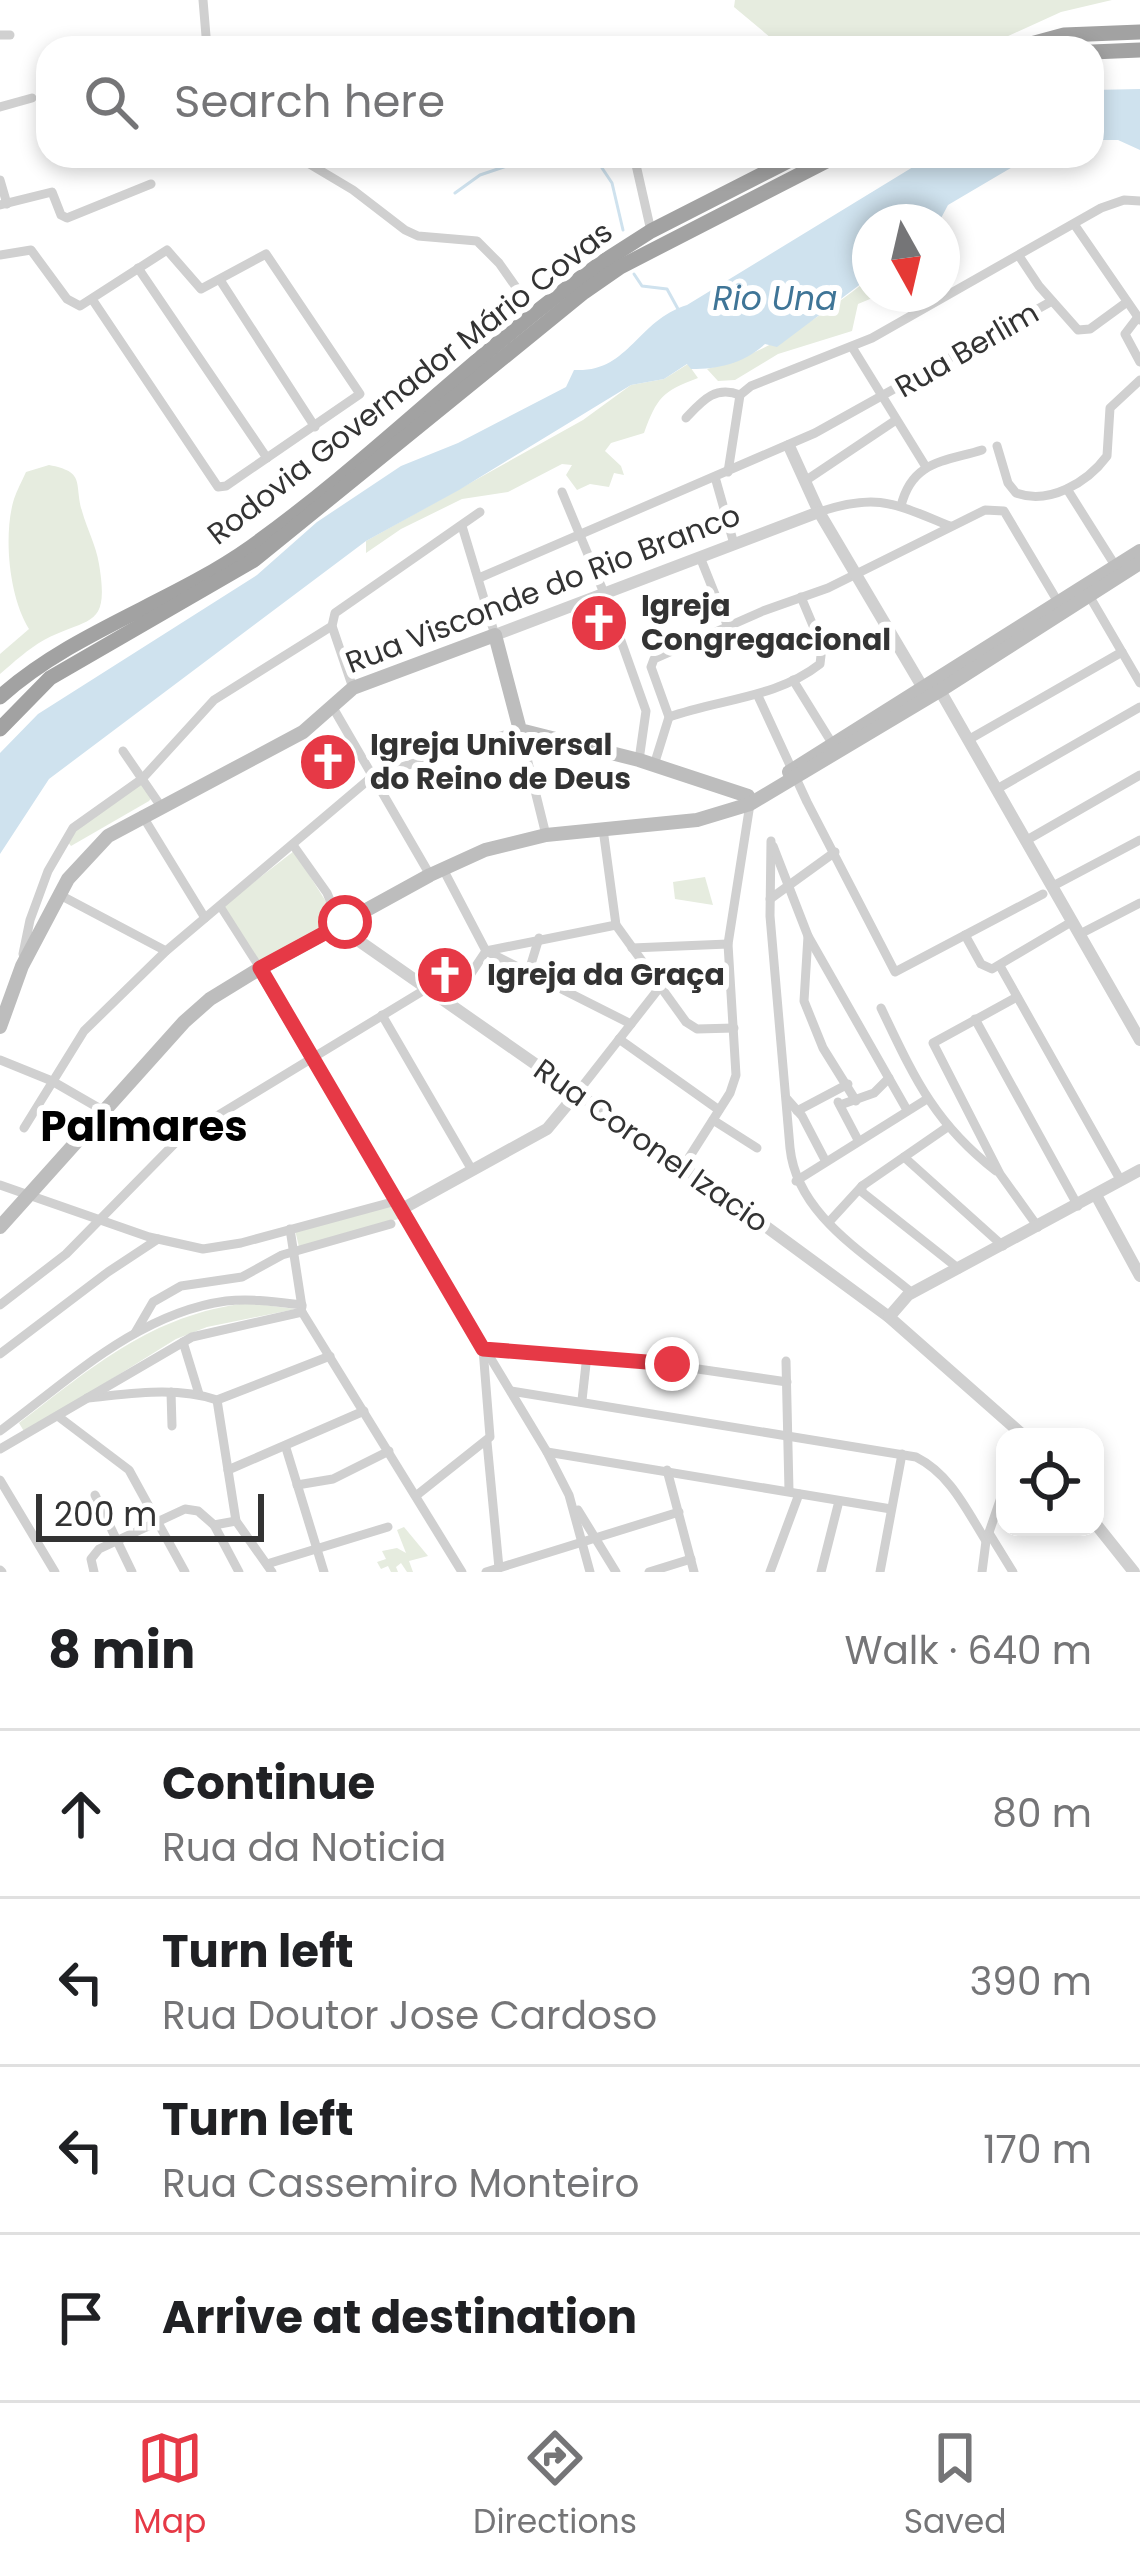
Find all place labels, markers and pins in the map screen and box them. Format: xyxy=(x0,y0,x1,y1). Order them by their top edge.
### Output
place label: Igreja Congregacional xyxy=(641,584,891,661)
church icon: Igreja Congregacional xyxy=(568,592,630,654)
place label: Igreja Universal do Reino de Deus xyxy=(370,723,631,800)
church icon: Igreja Universal do Reino de Deus xyxy=(297,731,359,793)
church icon: Igreja da Graça xyxy=(414,944,476,1006)
place label: Igreja da Graça xyxy=(487,953,725,996)

